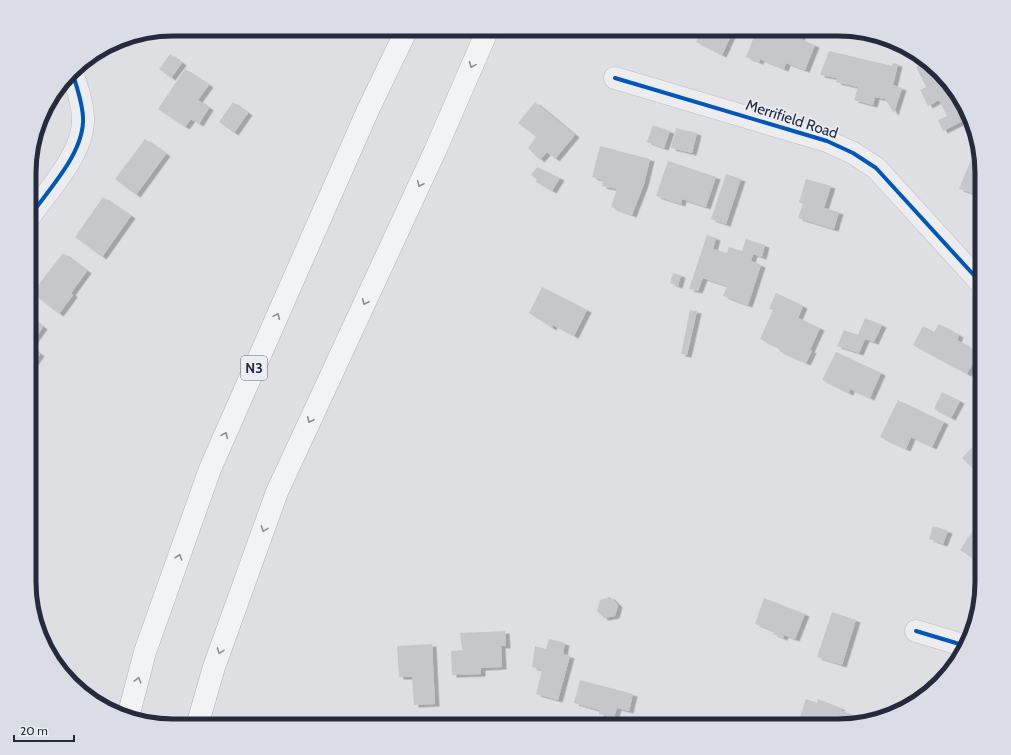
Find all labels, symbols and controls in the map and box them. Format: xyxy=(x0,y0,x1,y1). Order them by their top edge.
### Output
one-way arrow xyxy=(469,61,477,68)
street label: Merrifield Road xyxy=(744,96,840,142)
one-way arrow xyxy=(417,179,425,187)
one-way arrow xyxy=(362,297,370,305)
one-way arrow xyxy=(273,313,281,320)
road number: N3 xyxy=(241,356,267,380)
one-way arrow xyxy=(307,416,315,423)
one-way arrow xyxy=(220,432,228,439)
one-way arrow xyxy=(260,525,268,532)
one-way arrow xyxy=(174,553,183,560)
one-way arrow xyxy=(216,648,224,655)
one-way arrow xyxy=(133,677,142,684)
scale bar xyxy=(14,717,74,743)
text: 20 m xyxy=(20,723,48,738)

